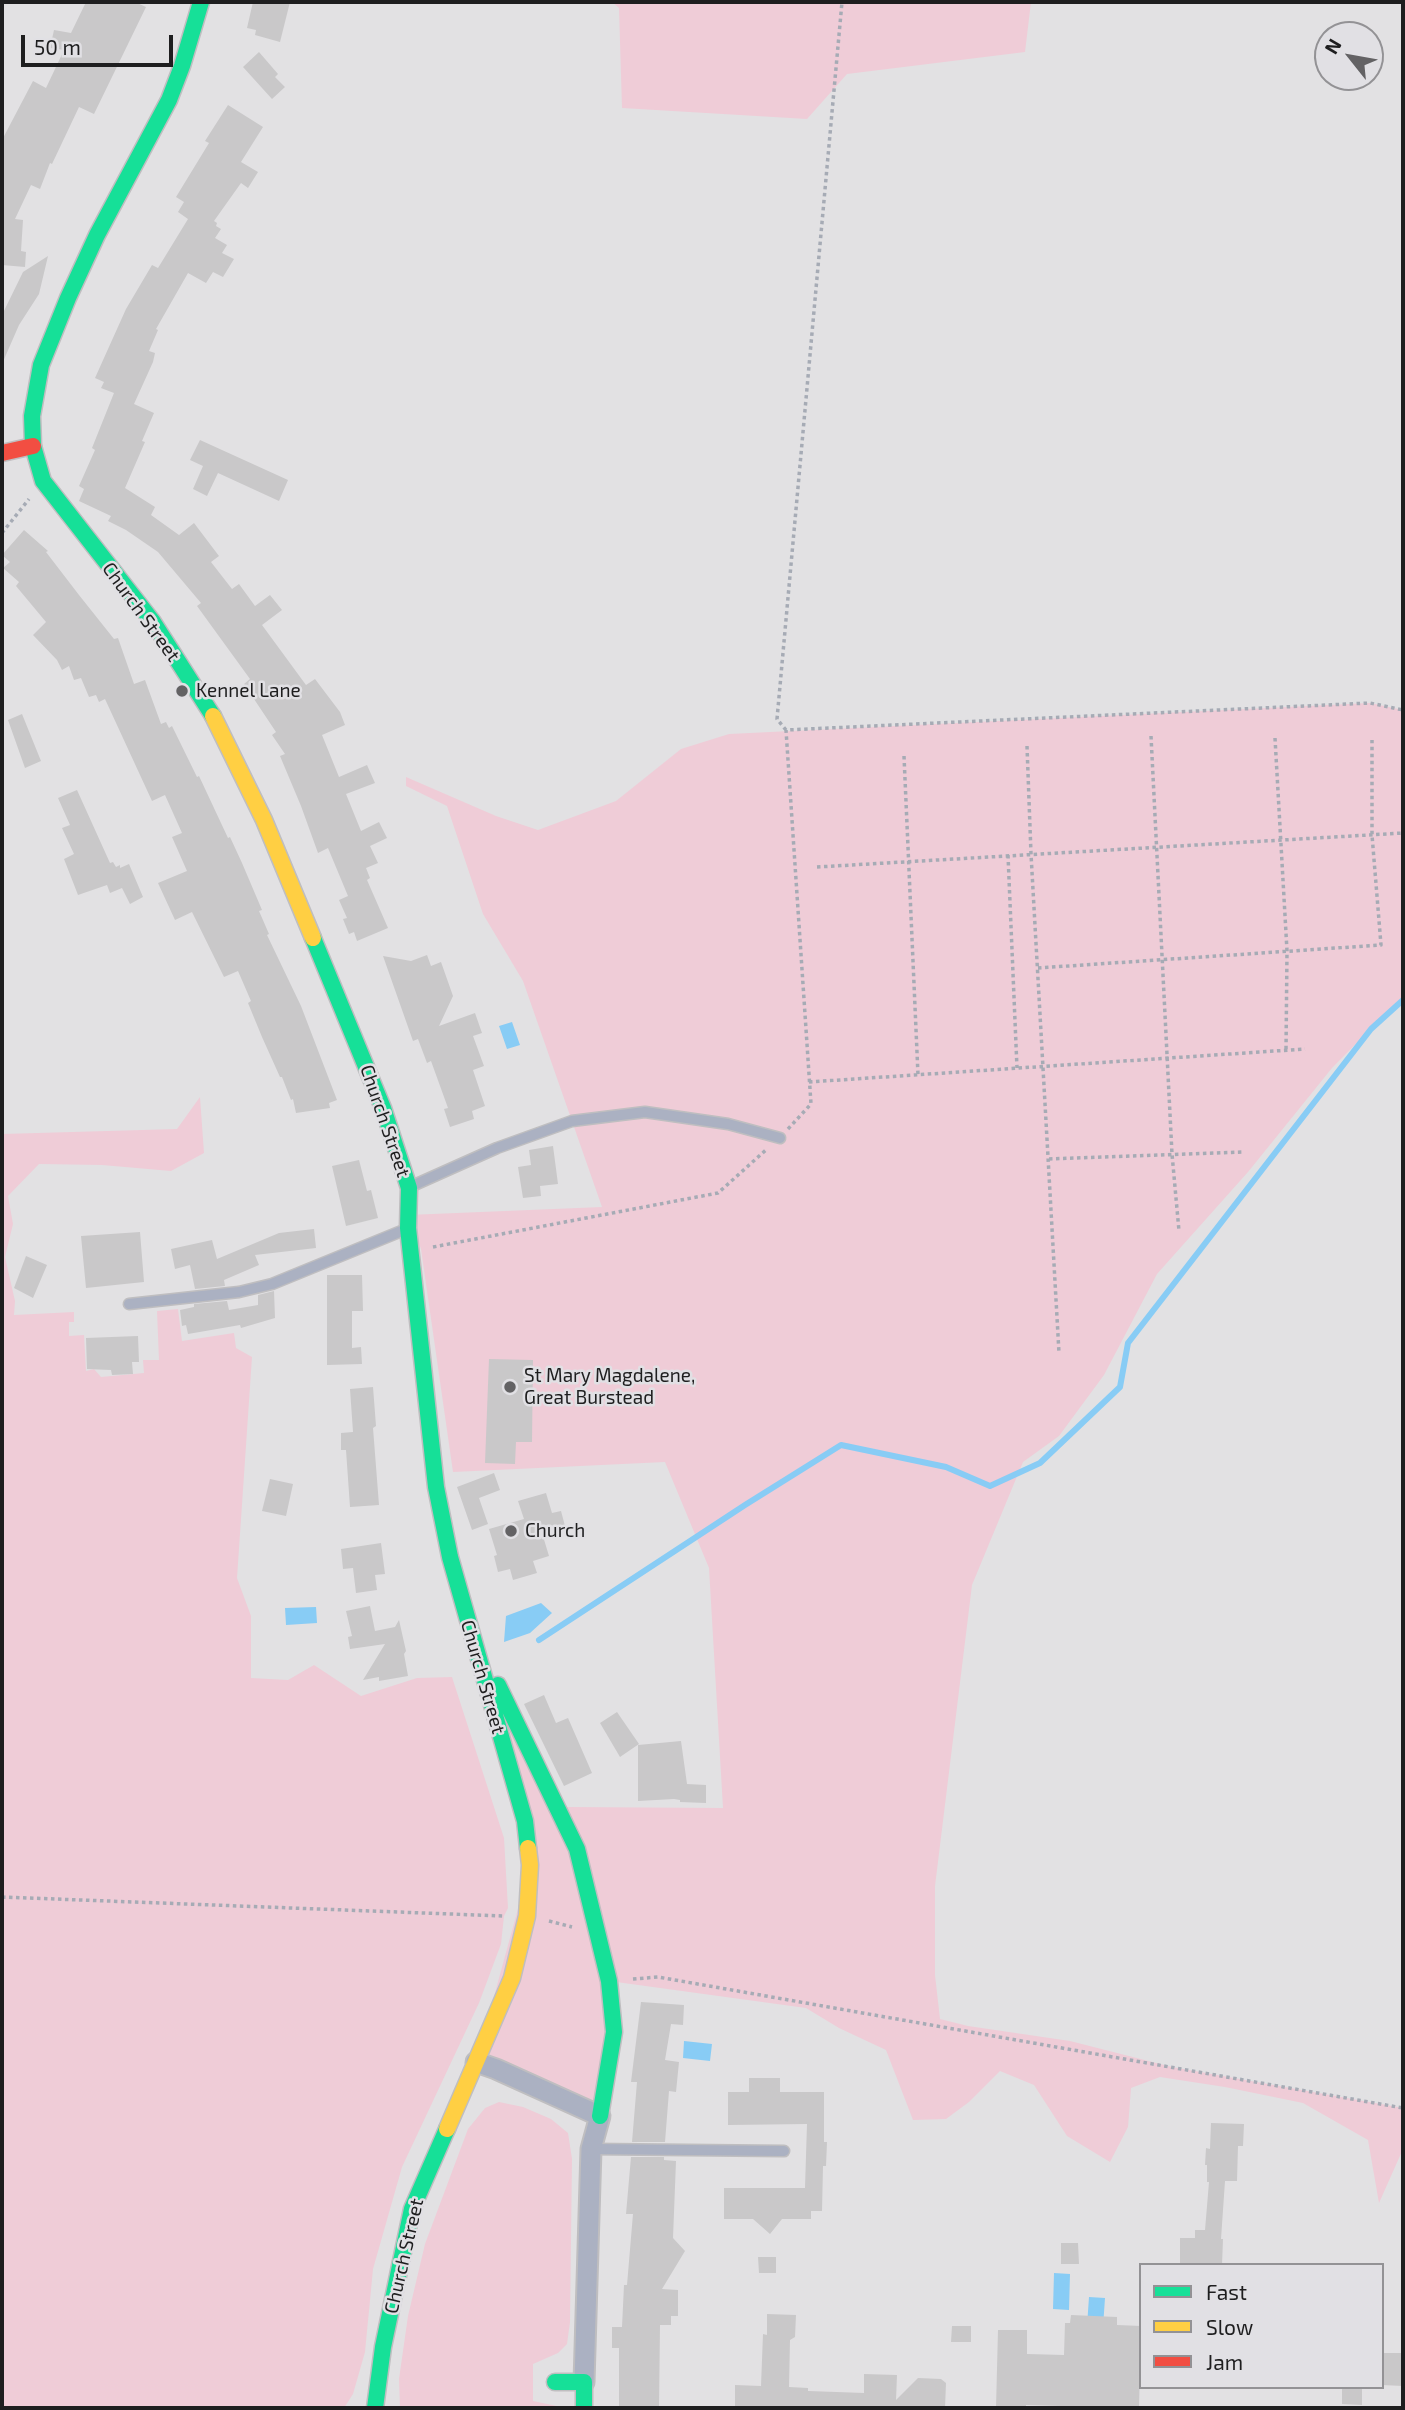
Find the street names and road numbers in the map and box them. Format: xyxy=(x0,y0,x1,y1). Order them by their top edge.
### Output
street label: Church Street xyxy=(97,558,185,666)
street label: Church Street xyxy=(355,1062,415,1180)
street label: Church Street xyxy=(456,1617,510,1737)
street label: Church Street xyxy=(380,2196,428,2316)

